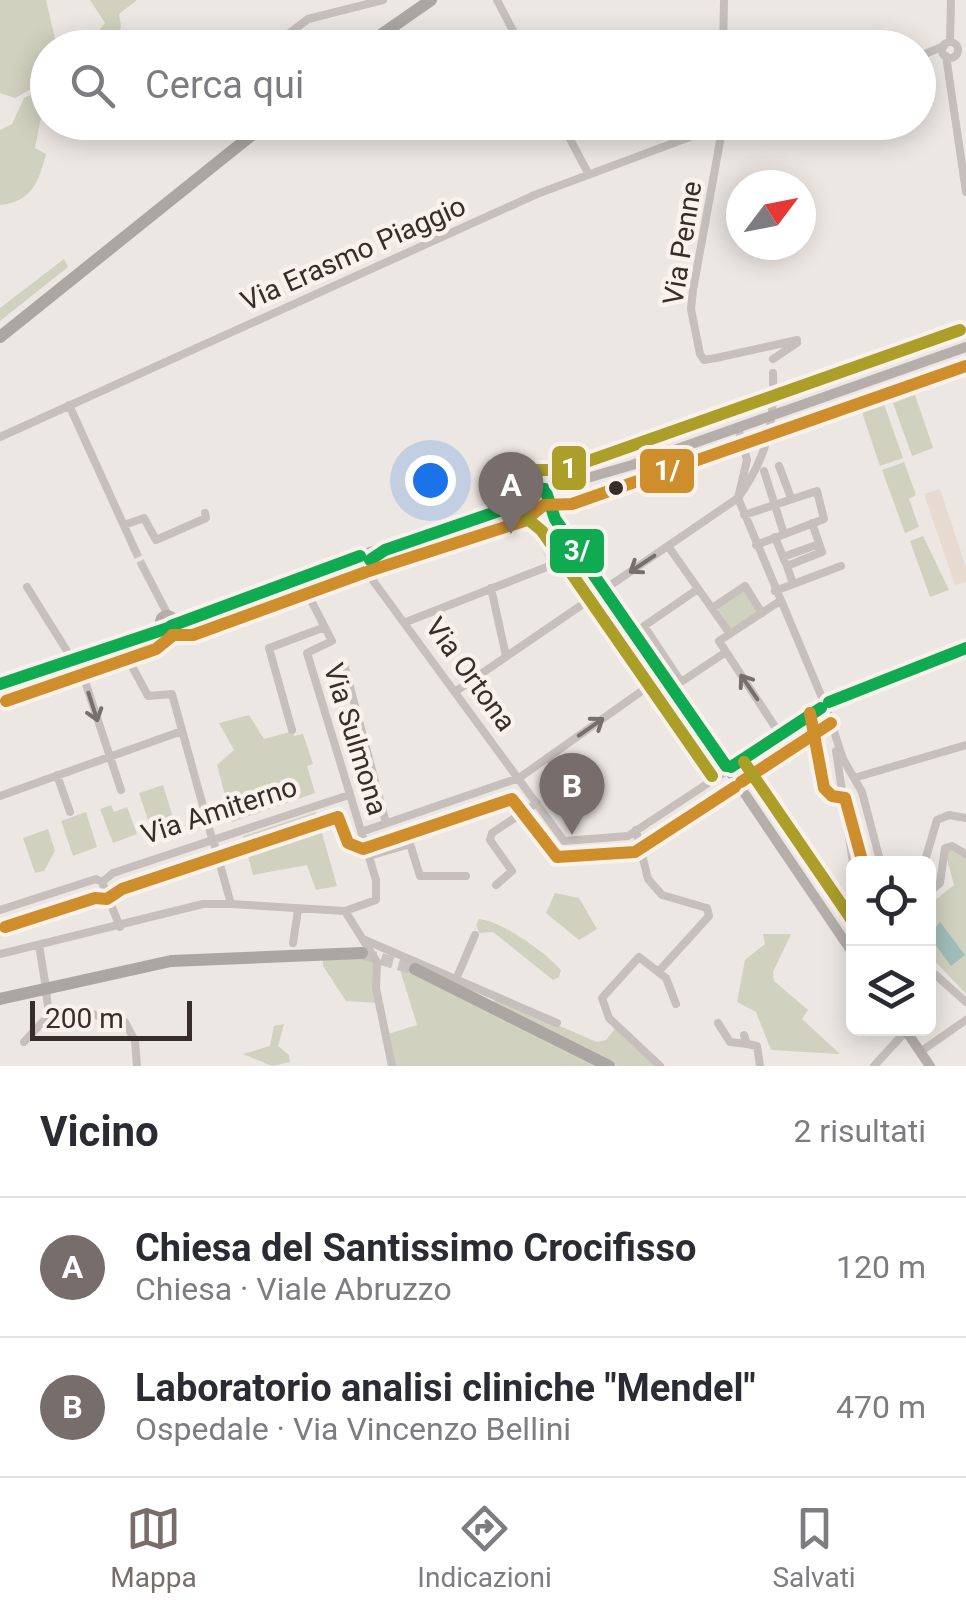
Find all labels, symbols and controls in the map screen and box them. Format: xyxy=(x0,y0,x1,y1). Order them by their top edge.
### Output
search box xyxy=(30,30,936,140)
icon: search xyxy=(65,58,120,113)
text: Cerca qui xyxy=(145,63,304,107)
north arrow xyxy=(726,170,816,260)
street label: Via Penne xyxy=(656,179,709,307)
street label: Via Erasmo Piaggio xyxy=(236,189,471,318)
line badge: 1 xyxy=(550,444,588,492)
line badge: 1/ xyxy=(638,447,696,495)
pin: A xyxy=(478,452,544,534)
text: 1 xyxy=(561,452,577,485)
text: 1/ xyxy=(654,454,681,487)
your location xyxy=(405,455,456,506)
unlabelled marker xyxy=(606,478,626,498)
line badge: 3/ xyxy=(548,527,606,575)
text: 3/ xyxy=(564,534,591,567)
one-way arrow xyxy=(629,553,657,574)
street label: Via Ortona xyxy=(419,611,523,737)
street label: Via Sulmona xyxy=(317,659,394,819)
one-way arrow xyxy=(739,674,760,702)
one-way arrow xyxy=(86,691,104,722)
one-way arrow xyxy=(577,717,604,738)
pin: B xyxy=(540,752,604,835)
street label: Via Amiterno xyxy=(137,770,301,851)
map controls xyxy=(846,856,936,1036)
button: locate xyxy=(846,856,936,946)
button: layers xyxy=(846,946,936,1036)
scale bar xyxy=(30,996,192,1040)
text: 200 m xyxy=(45,1002,124,1035)
text: Vicino xyxy=(40,1107,159,1156)
text: 2 risultati xyxy=(793,1112,926,1150)
text: Chiesa del Santissimo Crocifisso xyxy=(135,1226,696,1270)
text: A xyxy=(62,1248,83,1286)
text: 120 m xyxy=(836,1248,926,1286)
text: Chiesa · Viale Abruzzo xyxy=(135,1270,452,1308)
text: Laboratorio analisi cliniche "Mendel" xyxy=(135,1366,756,1410)
text: B xyxy=(62,1388,83,1426)
text: 470 m xyxy=(836,1388,926,1426)
text: Ospedale · Via Vincenzo Bellini xyxy=(135,1410,571,1448)
tab: Mappa xyxy=(110,1501,197,1594)
tab: Indicazioni xyxy=(417,1501,552,1594)
tab: Salvati xyxy=(772,1501,856,1594)

